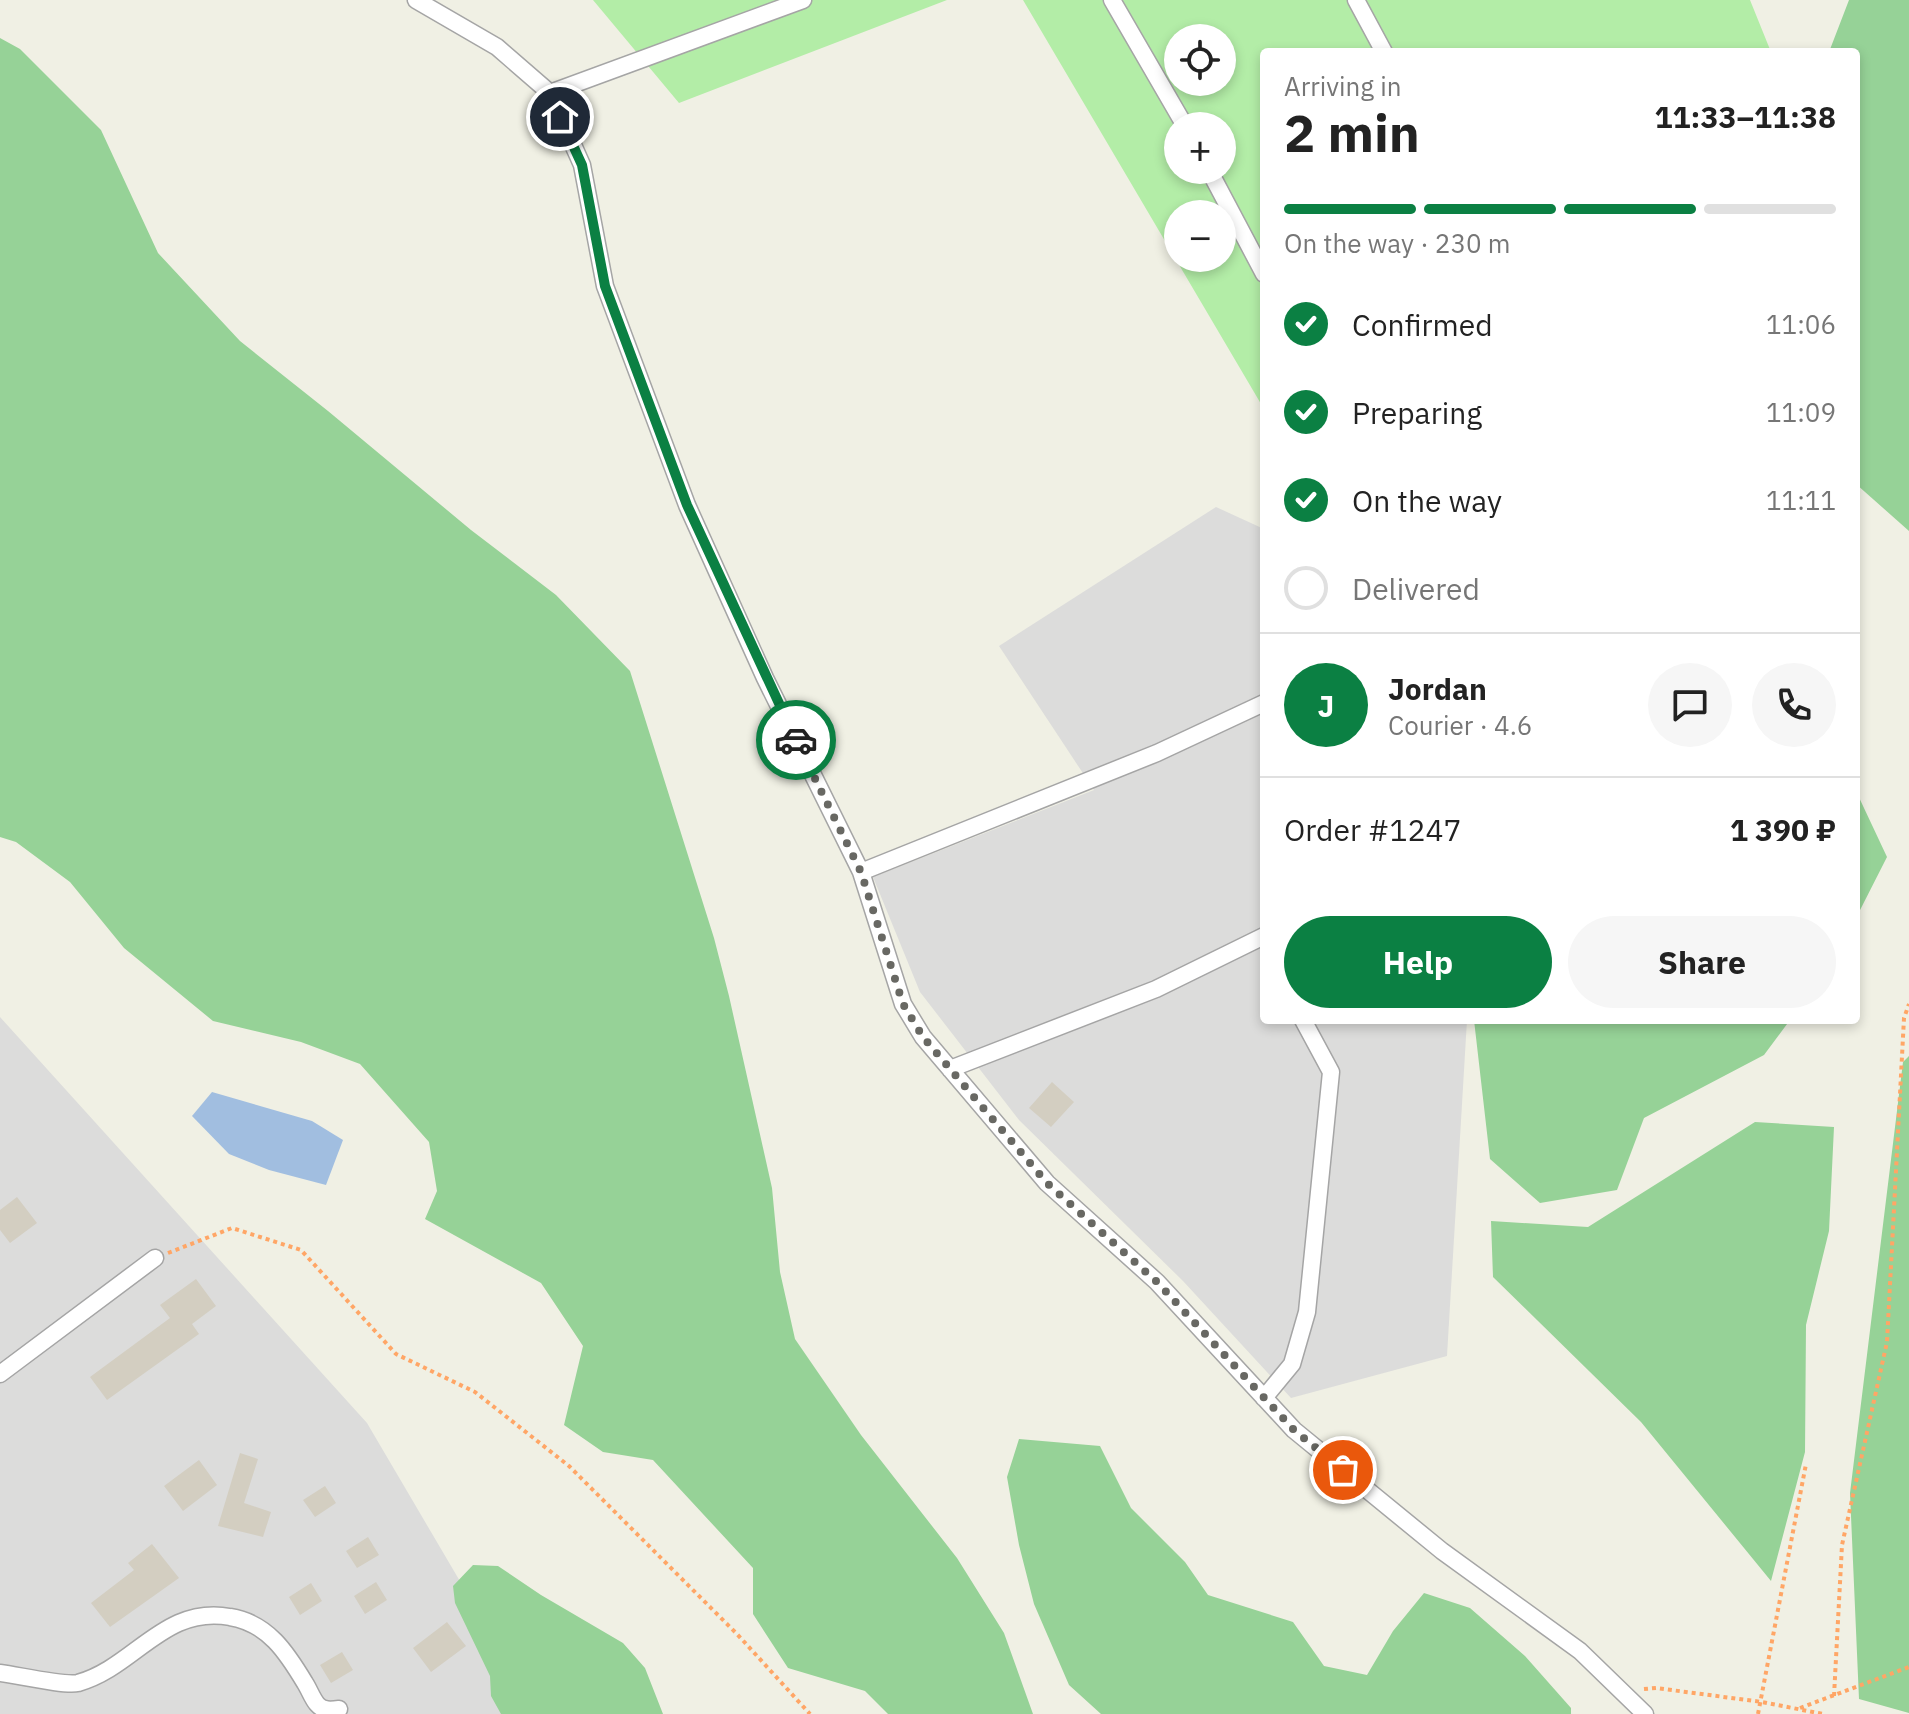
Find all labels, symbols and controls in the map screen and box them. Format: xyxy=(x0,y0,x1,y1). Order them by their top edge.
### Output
map controls xyxy=(1164,24,1236,272)
button: locate xyxy=(1164,24,1236,96)
text: Arriving in xyxy=(1284,69,1401,103)
pin xyxy=(526,83,594,151)
icon: home xyxy=(538,95,582,139)
text: 11:33–11:38 xyxy=(1655,97,1836,136)
text: 2 min xyxy=(1284,99,1420,166)
button: + xyxy=(1164,112,1236,184)
button: − xyxy=(1164,200,1236,272)
text: On the way · 230 m xyxy=(1284,226,1510,260)
icon: check xyxy=(1284,302,1328,346)
text: Confirmed xyxy=(1352,305,1493,344)
text: 11:06 xyxy=(1766,307,1836,341)
icon: check xyxy=(1284,390,1328,434)
text: Preparing xyxy=(1352,393,1482,432)
text: 11:09 xyxy=(1766,395,1836,429)
icon: check xyxy=(1284,478,1328,522)
text: On the way xyxy=(1352,481,1502,520)
text: 11:11 xyxy=(1766,483,1836,517)
text: Delivered xyxy=(1352,569,1480,608)
button: chat xyxy=(1648,663,1732,747)
button: phone xyxy=(1752,663,1836,747)
text: Jordan xyxy=(1388,669,1487,708)
text: J xyxy=(1318,686,1334,725)
courier xyxy=(756,700,836,780)
text: Courier · 4.6 xyxy=(1388,708,1532,742)
icon: car xyxy=(774,718,818,762)
text: Order #1247 xyxy=(1284,810,1461,849)
text: 1 390 ₽ xyxy=(1730,810,1836,849)
button: Help xyxy=(1284,916,1552,1008)
button: Share xyxy=(1568,916,1836,1008)
pin xyxy=(1309,1436,1377,1504)
icon: bag xyxy=(1321,1448,1365,1492)

